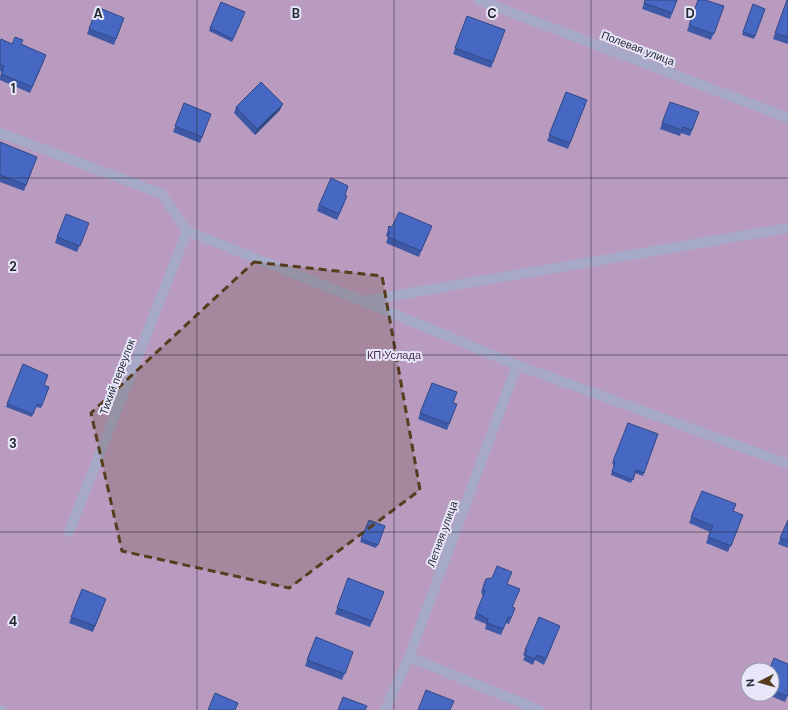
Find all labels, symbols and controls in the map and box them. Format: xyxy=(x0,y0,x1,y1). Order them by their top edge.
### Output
text: A xyxy=(93,5,103,22)
text: B xyxy=(292,5,300,22)
text: C xyxy=(487,5,497,22)
text: D xyxy=(685,5,695,22)
street label: Полевая улица xyxy=(599,28,677,69)
text: 1 xyxy=(11,80,15,97)
text: 2 xyxy=(9,258,17,275)
street label: Тихий переулок xyxy=(96,337,138,417)
park label: КП Услада xyxy=(367,348,422,362)
text: 3 xyxy=(9,435,17,452)
street label: Летняя улица xyxy=(424,498,461,569)
text: 4 xyxy=(9,613,17,630)
north arrow xyxy=(740,662,780,702)
text: N xyxy=(743,678,757,688)

